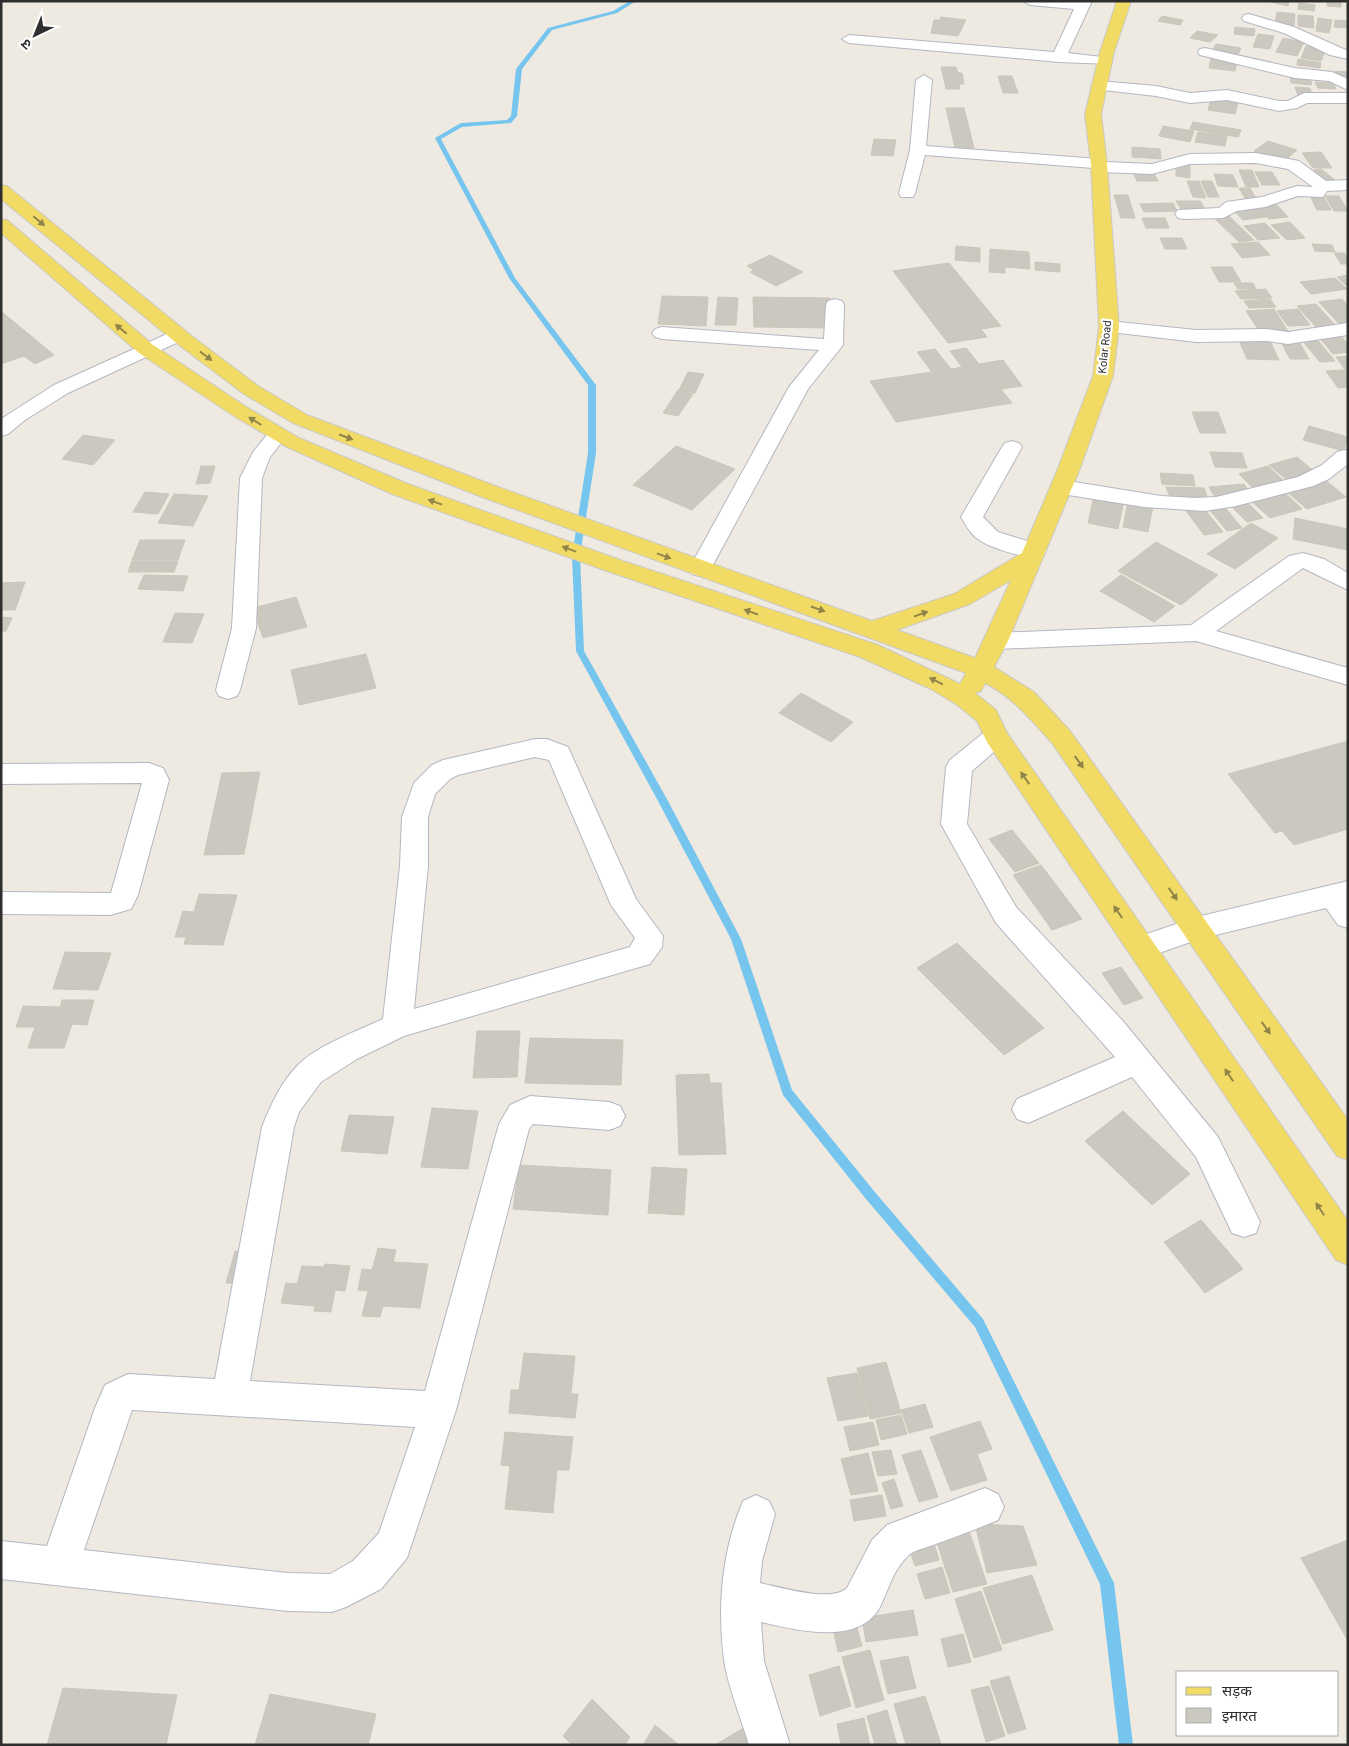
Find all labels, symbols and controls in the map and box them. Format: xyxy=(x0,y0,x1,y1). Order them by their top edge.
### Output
north arrow xyxy=(10,10,60,60)
text: उ xyxy=(17,35,35,53)
one-way arrow xyxy=(32,216,45,227)
street label: Kolar Road xyxy=(1096,320,1114,374)
one-way arrow xyxy=(115,323,128,334)
one-way arrow xyxy=(199,351,213,361)
one-way arrow xyxy=(248,416,261,426)
one-way arrow xyxy=(339,433,354,441)
one-way arrow xyxy=(427,498,442,506)
one-way arrow xyxy=(561,545,576,552)
one-way arrow xyxy=(657,552,672,560)
one-way arrow xyxy=(810,606,825,613)
one-way arrow xyxy=(744,607,759,615)
one-way arrow xyxy=(914,610,929,618)
one-way arrow xyxy=(929,677,943,685)
one-way arrow xyxy=(1074,755,1084,769)
one-way arrow xyxy=(1020,771,1030,785)
one-way arrow xyxy=(1168,887,1178,901)
one-way arrow xyxy=(1113,905,1123,918)
one-way arrow xyxy=(1261,1021,1271,1034)
one-way arrow xyxy=(1224,1068,1234,1082)
one-way arrow xyxy=(1315,1202,1325,1216)
legend xyxy=(1176,1671,1339,1736)
text: सड़क xyxy=(1222,1682,1252,1700)
text: इमारत xyxy=(1222,1707,1257,1725)

